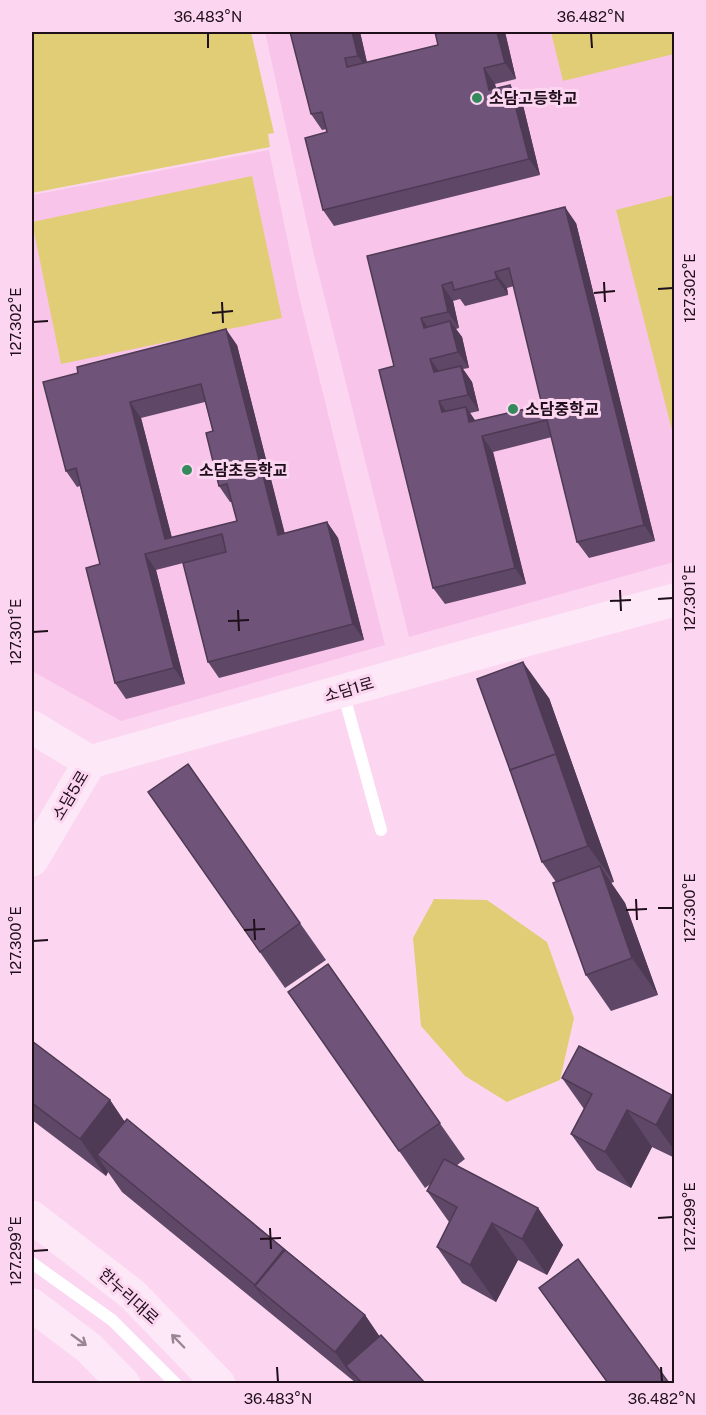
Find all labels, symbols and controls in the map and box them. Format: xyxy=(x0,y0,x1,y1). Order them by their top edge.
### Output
text: 36.483°N xyxy=(174,8,242,25)
text: 36.482°N xyxy=(557,8,625,25)
place label: 소담고등학교 xyxy=(489,89,578,108)
marker: 소담고등학교 xyxy=(470,91,484,105)
text: 127.302°E xyxy=(681,253,698,323)
text: 127.302°E xyxy=(7,287,24,357)
place label: 소담중학교 xyxy=(525,400,599,419)
marker: 소담중학교 xyxy=(506,402,520,416)
place label: 소담초등학교 xyxy=(199,461,288,480)
marker: 소담초등학교 xyxy=(180,463,194,477)
text: 127.301°E xyxy=(681,565,698,631)
text: 127.301°E xyxy=(7,599,24,665)
street label: 소담1로 xyxy=(322,673,376,706)
street label: 소담5로 xyxy=(48,767,93,823)
text: 127.300°E xyxy=(681,873,698,943)
text: 127.300°E xyxy=(7,906,24,976)
text: 127.299°E xyxy=(681,1182,698,1252)
text: 127.299°E xyxy=(7,1216,24,1286)
street label: 한누리대로 xyxy=(95,1265,163,1328)
one-way arrow xyxy=(70,1334,86,1346)
one-way arrow xyxy=(171,1334,185,1349)
text: 36.483°N xyxy=(244,1390,312,1407)
text: 36.482°N xyxy=(628,1390,696,1407)

